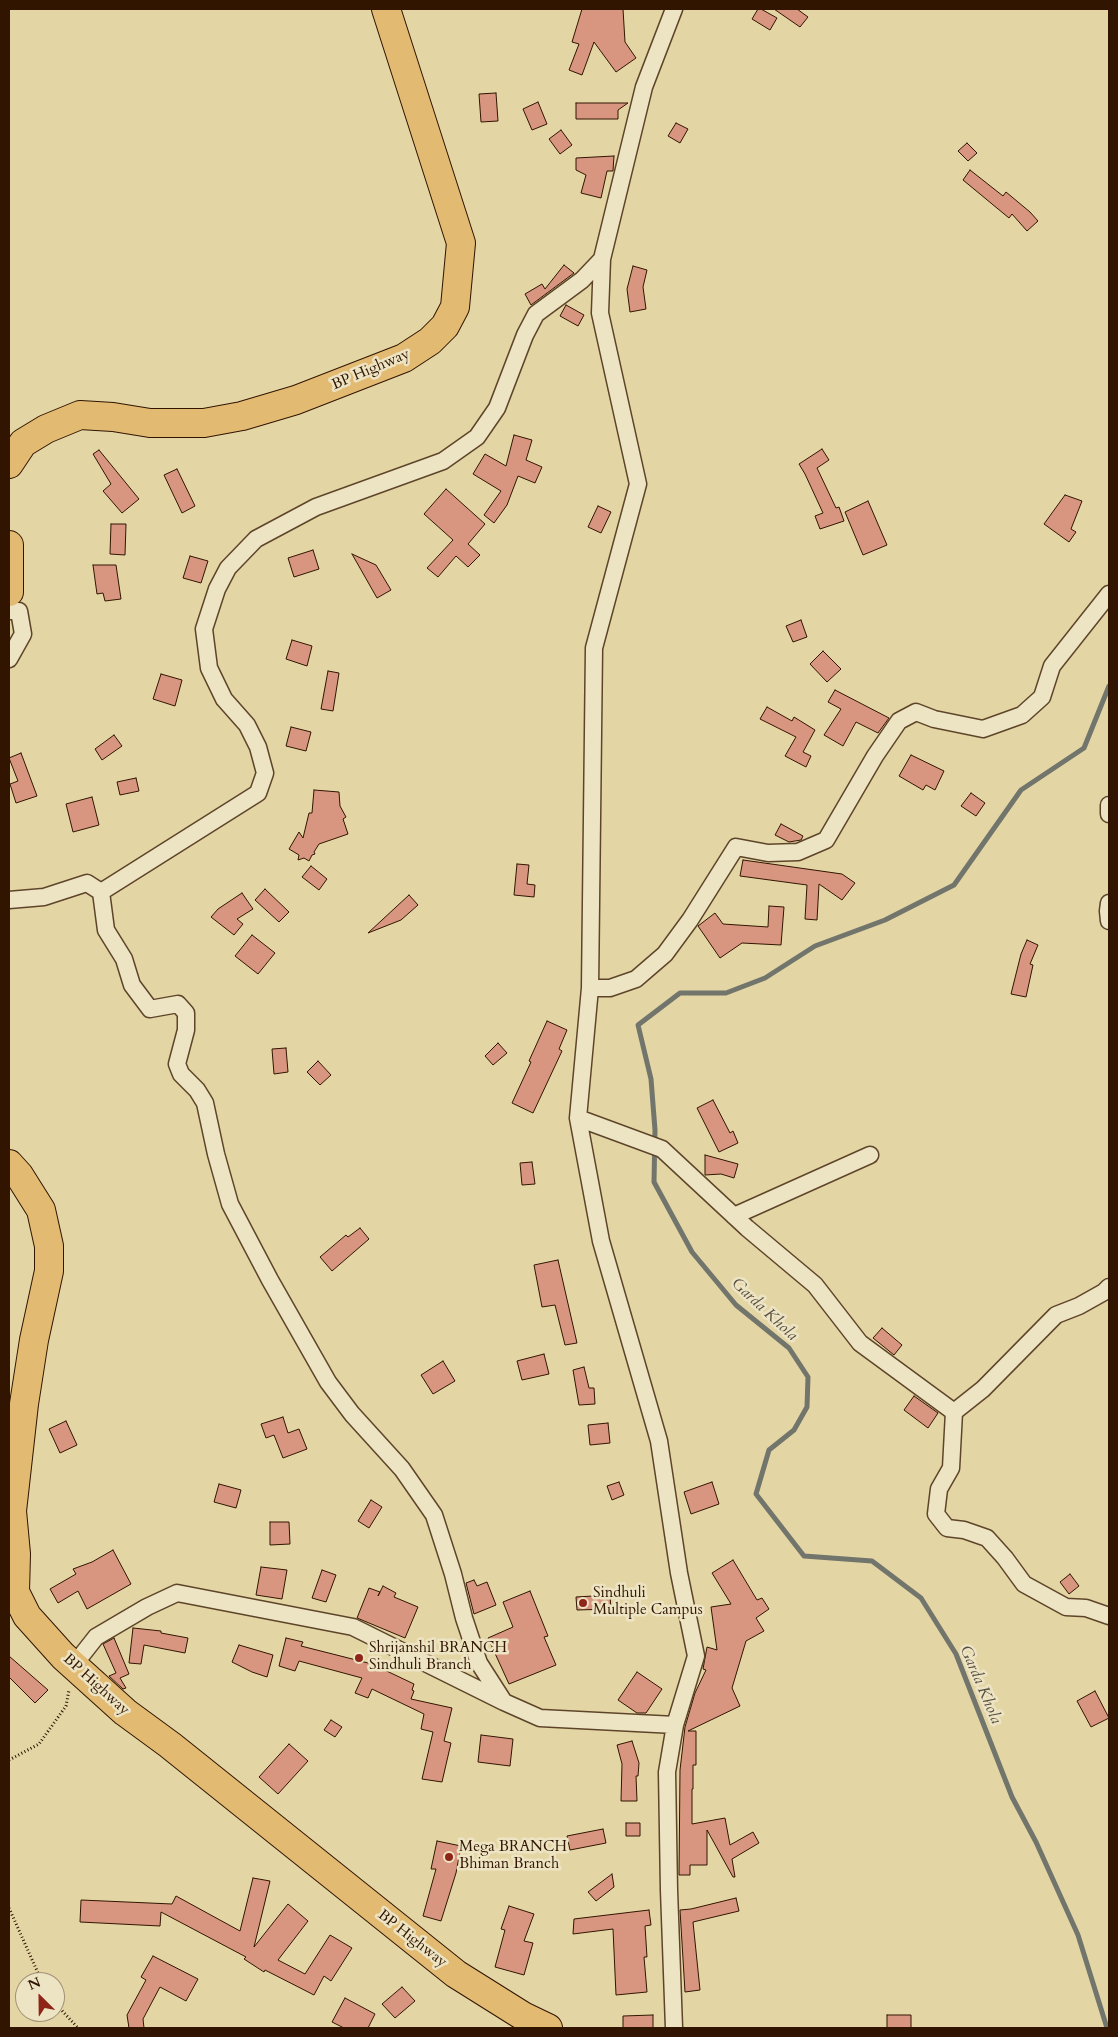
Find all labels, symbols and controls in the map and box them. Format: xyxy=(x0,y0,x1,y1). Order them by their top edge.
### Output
street label: BP Highway xyxy=(329,346,413,394)
water label: Garda Khola xyxy=(727,1275,801,1345)
place label: Sindhuli Multiple Campus xyxy=(593,1585,703,1620)
marker: Sindhuli Multiple Campus xyxy=(577,1597,589,1609)
place label: Shrijanshil BRANCH Sindhuli Branch xyxy=(369,1640,507,1675)
water label: Garda Khola xyxy=(955,1643,1005,1727)
street label: BP Highway xyxy=(59,1651,133,1719)
marker: Shrijanshil BRANCH Sindhuli Branch xyxy=(353,1652,365,1664)
place label: Mega BRANCH Bhiman Branch xyxy=(459,1839,567,1874)
marker: Mega BRANCH Bhiman Branch xyxy=(443,1851,455,1863)
street label: BP Highway xyxy=(374,1906,450,1972)
north arrow xyxy=(15,1972,65,2022)
text: N xyxy=(25,1973,44,1995)

